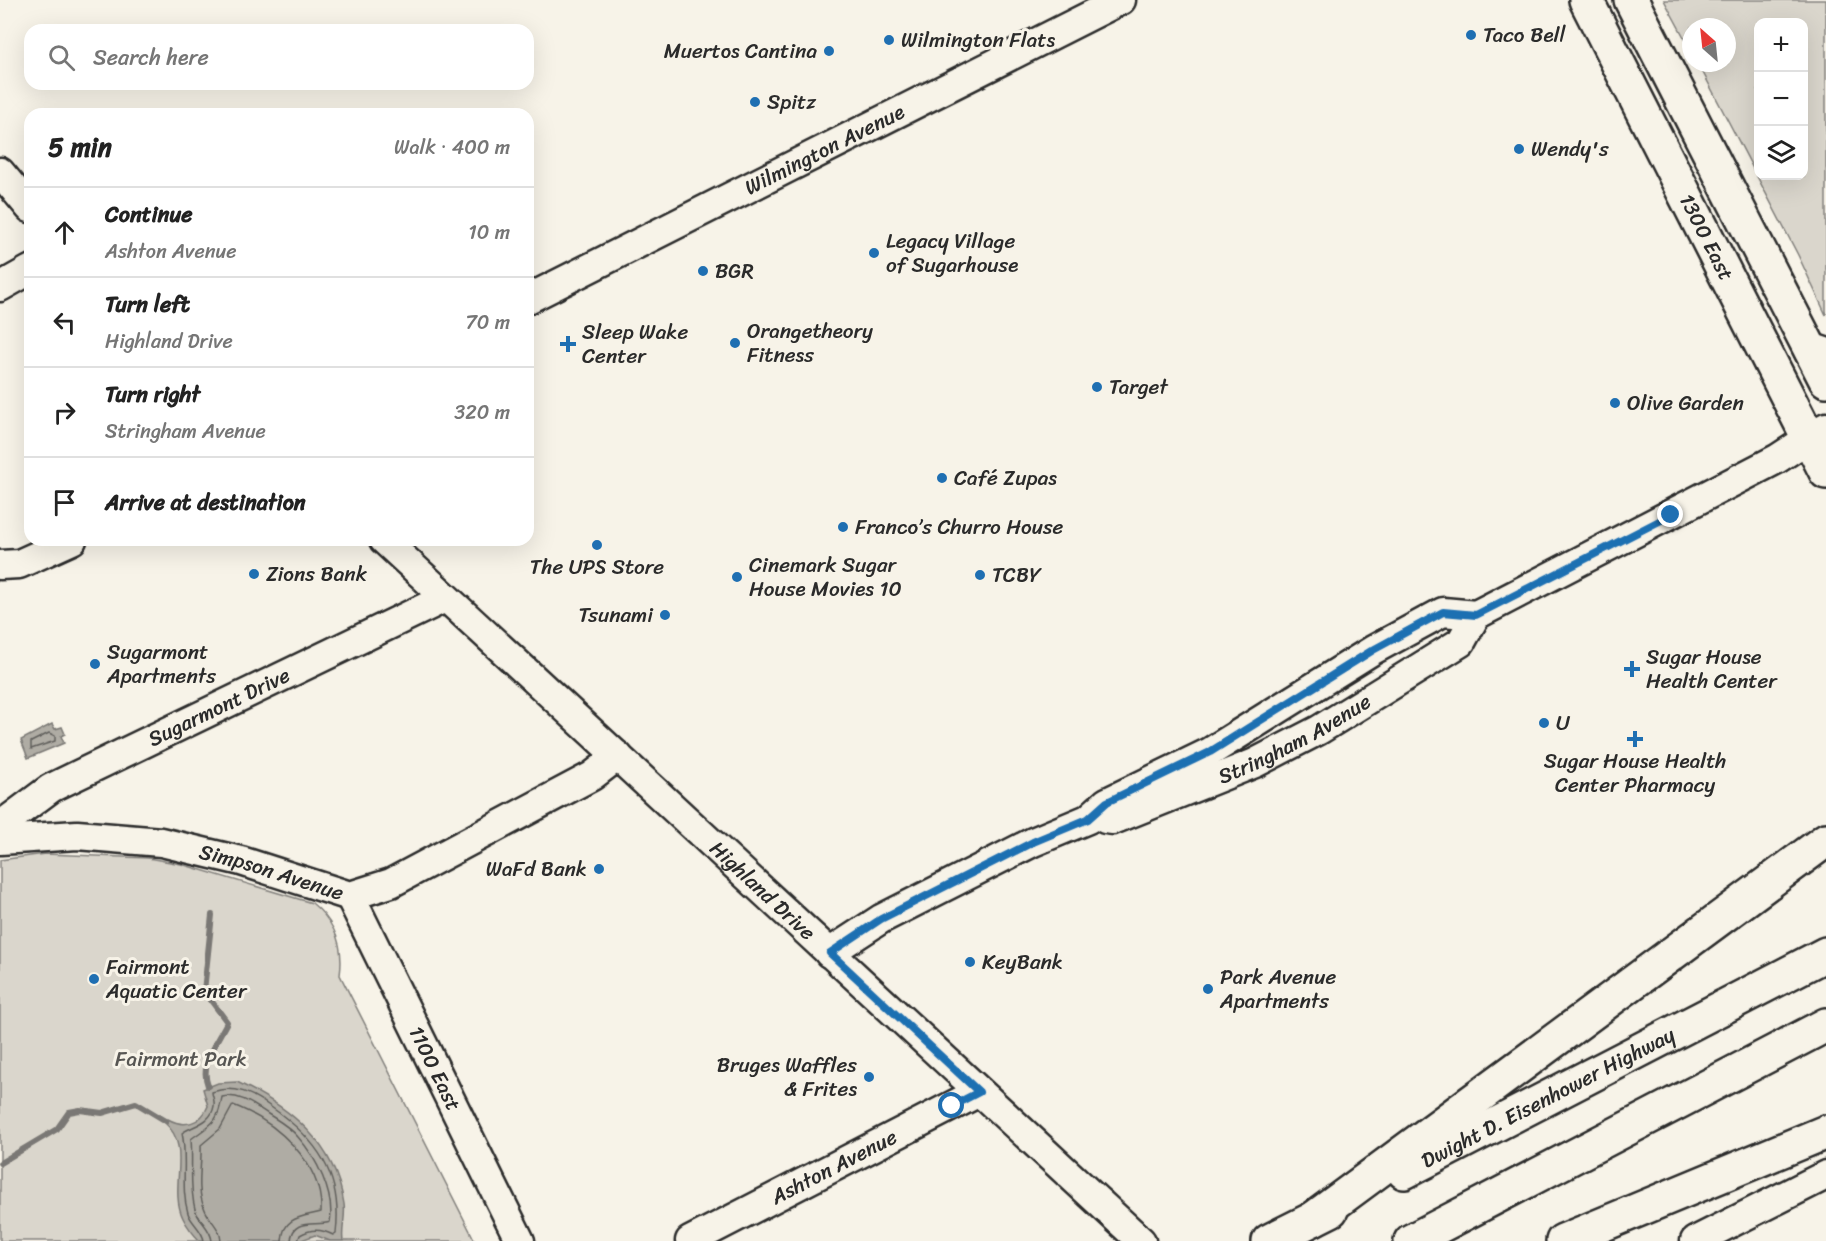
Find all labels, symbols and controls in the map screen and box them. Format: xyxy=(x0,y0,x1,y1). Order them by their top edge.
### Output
place label: Taco Bell xyxy=(1483,16,1567,54)
north arrow xyxy=(1682,18,1736,72)
map controls xyxy=(1754,18,1808,180)
button: + xyxy=(1754,18,1808,72)
place label: Wilmington Flats xyxy=(901,21,1055,59)
search box xyxy=(24,24,534,90)
marker: Taco Bell xyxy=(1464,28,1478,42)
place label: Muertos Cantina xyxy=(664,32,817,70)
marker: Wilmington Flats xyxy=(882,33,896,47)
text: Search here xyxy=(93,38,209,77)
icon: search xyxy=(45,41,78,74)
marker: Muertos Cantina xyxy=(822,44,836,58)
button: − xyxy=(1754,72,1808,126)
place label: Spitz xyxy=(767,83,816,121)
street label: Wilmington Avenue xyxy=(738,93,911,206)
marker: Spitz xyxy=(748,95,762,109)
text: 5 min xyxy=(48,124,112,170)
button: layers xyxy=(1754,126,1808,180)
text: Walk · 400 m xyxy=(394,130,510,165)
place label: Wendy's xyxy=(1531,130,1609,168)
marker: Wendy's xyxy=(1512,142,1526,156)
street label: 1300 East xyxy=(1668,187,1745,287)
text: Continue xyxy=(105,195,193,234)
text: 10 m xyxy=(468,215,510,250)
icon: ahead xyxy=(48,216,81,249)
place label: Legacy Village of Sugarhouse xyxy=(886,222,1018,284)
text: Ashton Avenue xyxy=(105,234,237,269)
marker: Legacy Village of Sugarhouse xyxy=(867,246,881,260)
place label: BGR xyxy=(715,252,754,290)
marker: BGR xyxy=(696,264,710,278)
text: Turn left xyxy=(105,285,190,324)
text: 70 m xyxy=(465,305,510,340)
icon: left xyxy=(48,306,81,339)
place label: Orangetheory Fitness xyxy=(747,312,873,374)
place label: Sleep Wake Center xyxy=(582,313,688,375)
text: Highland Drive xyxy=(105,324,233,359)
marker: Sleep Wake Center xyxy=(559,335,577,353)
marker: Orangetheory Fitness xyxy=(728,336,742,350)
place label: Target xyxy=(1109,368,1169,406)
text: Turn right xyxy=(105,375,200,414)
marker: Target xyxy=(1090,380,1104,394)
place label: Olive Garden xyxy=(1627,384,1744,422)
text: 320 m xyxy=(454,395,510,430)
icon: right xyxy=(48,396,81,429)
marker: Olive Garden xyxy=(1608,396,1622,410)
text: Stringham Avenue xyxy=(105,414,266,449)
place label: Café Zupas xyxy=(954,459,1057,497)
marker: Café Zupas xyxy=(935,471,949,485)
text: Arrive at destination xyxy=(105,483,306,522)
icon: arrive xyxy=(48,486,81,519)
route end xyxy=(1657,501,1683,527)
place label: Franco’s Churro House xyxy=(855,508,1064,546)
marker: Franco’s Churro House xyxy=(836,520,850,534)
marker: The UPS Store xyxy=(590,538,604,552)
place label: Cinemark Sugar House Movies 10 xyxy=(749,546,902,608)
place label: The UPS Store xyxy=(530,548,664,586)
place label: Zions Bank xyxy=(266,555,368,593)
place label: TCBY xyxy=(992,556,1042,594)
marker: Zions Bank xyxy=(247,567,261,581)
marker: TCBY xyxy=(973,568,987,582)
marker: Cinemark Sugar House Movies 10 xyxy=(730,570,744,584)
place label: Tsunami xyxy=(579,596,654,634)
marker: Tsunami xyxy=(658,608,672,622)
place label: Sugarmont Apartments xyxy=(106,633,216,695)
place label: Sugar House Health Center xyxy=(1646,638,1778,700)
street label: Sugarmont Drive xyxy=(141,656,297,758)
marker: Sugarmont Apartments xyxy=(88,657,102,671)
marker: Sugar House Health Center xyxy=(1623,660,1641,678)
street label: Stringham Avenue xyxy=(1212,683,1379,795)
place label: U xyxy=(1556,704,1571,742)
marker: U xyxy=(1537,716,1551,730)
marker: Sugar House Health Center Pharmacy xyxy=(1628,732,1642,746)
place label: Sugar House Health Center Pharmacy xyxy=(1544,742,1726,804)
street label: Highland Drive xyxy=(700,831,825,950)
street label: Simpson Avenue xyxy=(195,833,349,912)
place label: WaFd Bank xyxy=(486,850,587,888)
marker: WaFd Bank xyxy=(592,862,606,876)
place label: KeyBank xyxy=(982,943,1063,981)
place label: Fairmont Aquatic Center xyxy=(105,948,248,1010)
marker: KeyBank xyxy=(963,955,977,969)
place label: Park Avenue Apartments xyxy=(1219,958,1336,1020)
marker: Fairmont Aquatic Center xyxy=(87,972,101,986)
marker: Park Avenue Apartments xyxy=(1201,982,1215,996)
street label: Dwight D. Eisenhower Highway xyxy=(1414,1016,1682,1179)
street label: 1100 East xyxy=(398,1019,472,1117)
park label: Fairmont Park xyxy=(115,1040,247,1078)
place label: Bruges Waffles & Frites xyxy=(717,1046,857,1108)
marker: Bruges Waffles & Frites xyxy=(862,1070,876,1084)
route start xyxy=(938,1092,964,1118)
street label: Ashton Avenue xyxy=(763,1118,904,1216)

